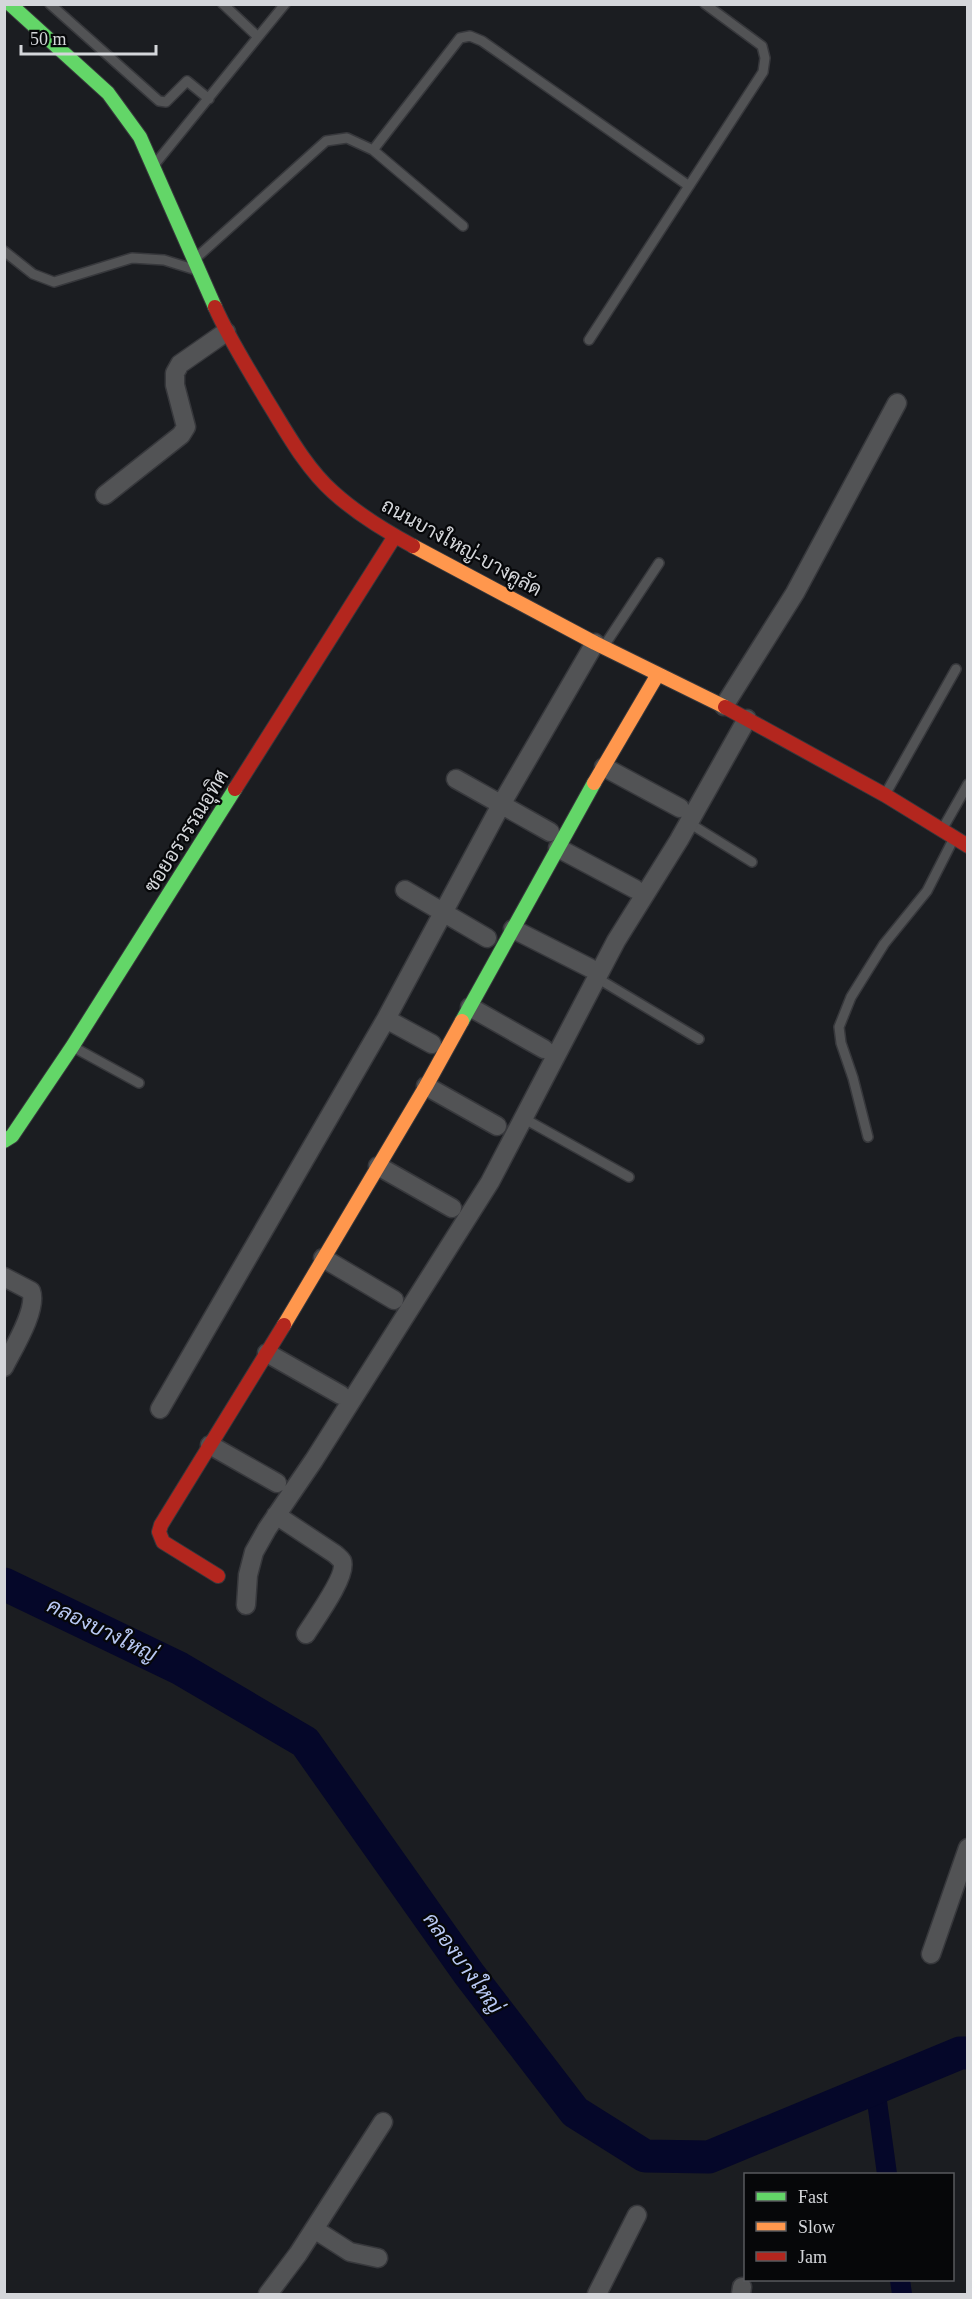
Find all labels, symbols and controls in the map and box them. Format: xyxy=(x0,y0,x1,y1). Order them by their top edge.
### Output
scale bar xyxy=(21,18,156,56)
text: 50 m xyxy=(30,29,67,49)
street label: ถนนบางใหญ่-บางคูลัด xyxy=(376,492,547,604)
street label: ซอยอรวรรณอุทิศ xyxy=(139,765,235,898)
water label: คลองบางใหญ่ xyxy=(43,1592,162,1667)
water label: คลองบางใหญ่ xyxy=(418,1907,509,2019)
legend xyxy=(744,2173,954,2281)
text: Fast xyxy=(798,2187,828,2207)
text: Slow xyxy=(798,2217,835,2237)
text: Jam xyxy=(798,2247,827,2267)

